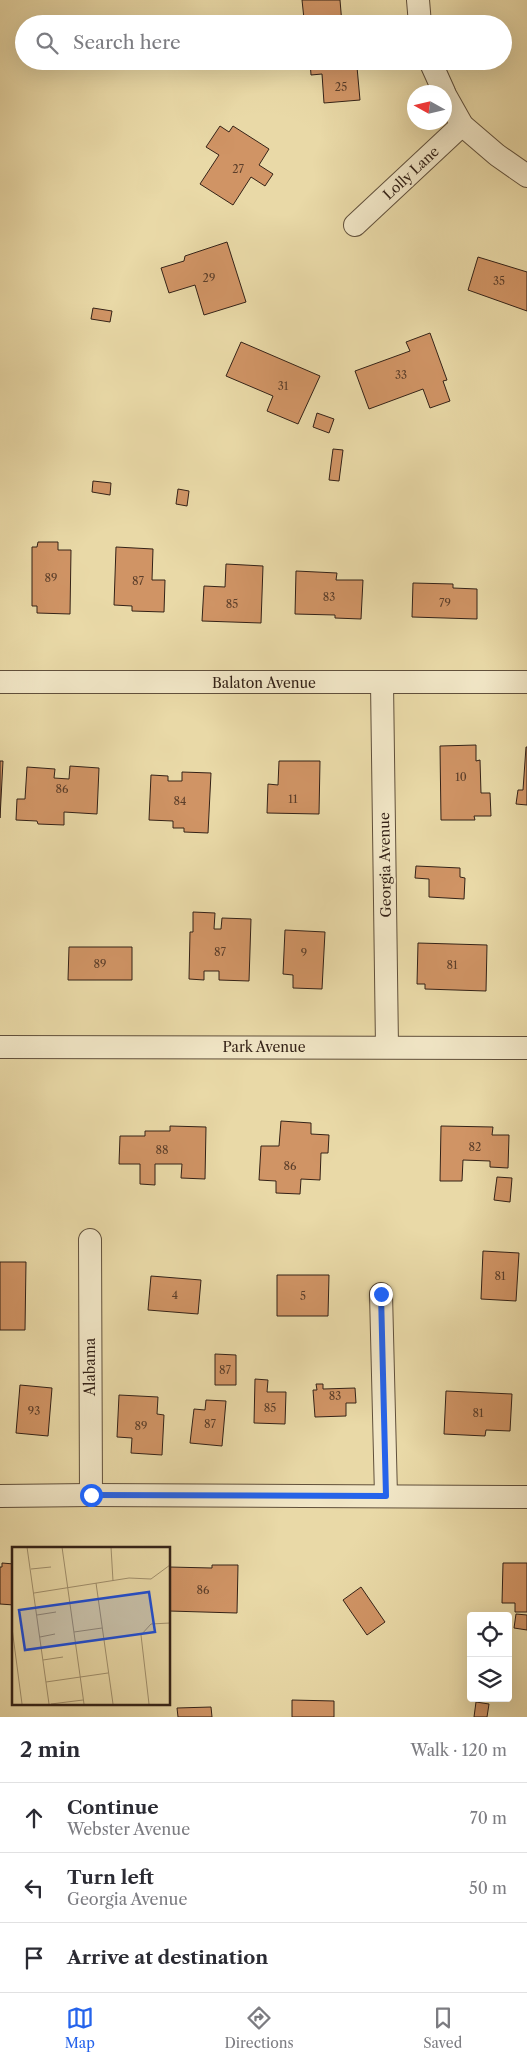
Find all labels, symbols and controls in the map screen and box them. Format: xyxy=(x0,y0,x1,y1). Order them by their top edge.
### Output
search box xyxy=(15,15,512,70)
icon: search xyxy=(33,29,61,57)
text: Search here xyxy=(73,31,181,54)
house number: 25 xyxy=(335,80,347,94)
north arrow xyxy=(407,85,452,130)
street label: Lolly Lane xyxy=(379,142,443,204)
house number: 27 xyxy=(232,162,244,176)
house number: 29 xyxy=(203,271,215,285)
house number: 35 xyxy=(493,274,505,288)
house number: 33 xyxy=(395,368,407,382)
house number: 31 xyxy=(278,379,289,393)
house number: 89 xyxy=(45,571,57,585)
house number: 87 xyxy=(132,574,145,588)
house number: 83 xyxy=(323,590,335,604)
house number: 79 xyxy=(439,596,451,610)
house number: 85 xyxy=(226,597,238,611)
street label: Balaton Avenue xyxy=(212,674,316,692)
house number: 10 xyxy=(455,770,467,784)
house number: 86 xyxy=(56,782,69,796)
house number: 11 xyxy=(288,792,298,806)
house number: 84 xyxy=(174,794,186,808)
street label: Georgia Avenue xyxy=(375,812,395,918)
house number: 87 xyxy=(214,945,227,959)
house number: 9 xyxy=(301,946,307,960)
house number: 89 xyxy=(94,957,106,971)
house number: 81 xyxy=(446,958,458,972)
street label: Park Avenue xyxy=(222,1038,306,1056)
house number: 82 xyxy=(469,1140,481,1154)
house number: 88 xyxy=(155,1143,169,1157)
house number: 86 xyxy=(284,1159,297,1173)
house number: 81 xyxy=(494,1269,506,1283)
route end xyxy=(370,1283,393,1306)
house number: 4 xyxy=(172,1288,178,1302)
house number: 5 xyxy=(300,1289,306,1303)
street label: Alabama xyxy=(81,1337,99,1397)
house number: 87 xyxy=(219,1363,232,1377)
house number: 83 xyxy=(329,1389,341,1403)
house number: 85 xyxy=(264,1401,276,1415)
house number: 93 xyxy=(28,1404,40,1418)
house number: 81 xyxy=(472,1406,484,1420)
house number: 87 xyxy=(204,1417,217,1431)
house number: 89 xyxy=(135,1419,147,1433)
route start xyxy=(80,1484,103,1507)
inset map xyxy=(12,1547,170,1704)
house number: 86 xyxy=(197,1583,210,1597)
map controls xyxy=(467,1612,512,1702)
button: locate xyxy=(467,1612,512,1657)
button: layers xyxy=(467,1657,512,1702)
text: 2 min xyxy=(20,1737,80,1762)
text: Walk · 120 m xyxy=(411,1740,507,1760)
text: Continue xyxy=(67,1796,159,1819)
icon: ahead xyxy=(20,1804,48,1832)
text: 70 m xyxy=(470,1808,507,1828)
text: Webster Avenue xyxy=(67,1819,190,1839)
text: Turn left xyxy=(67,1866,154,1889)
icon: left xyxy=(20,1874,48,1902)
text: 50 m xyxy=(469,1878,507,1898)
text: Georgia Avenue xyxy=(67,1889,187,1909)
icon: arrive xyxy=(20,1944,48,1972)
text: Arrive at destination xyxy=(67,1946,268,1969)
tab: Map xyxy=(65,2004,95,2052)
tab: Directions xyxy=(224,2004,294,2052)
tab: Saved xyxy=(423,2004,462,2052)

